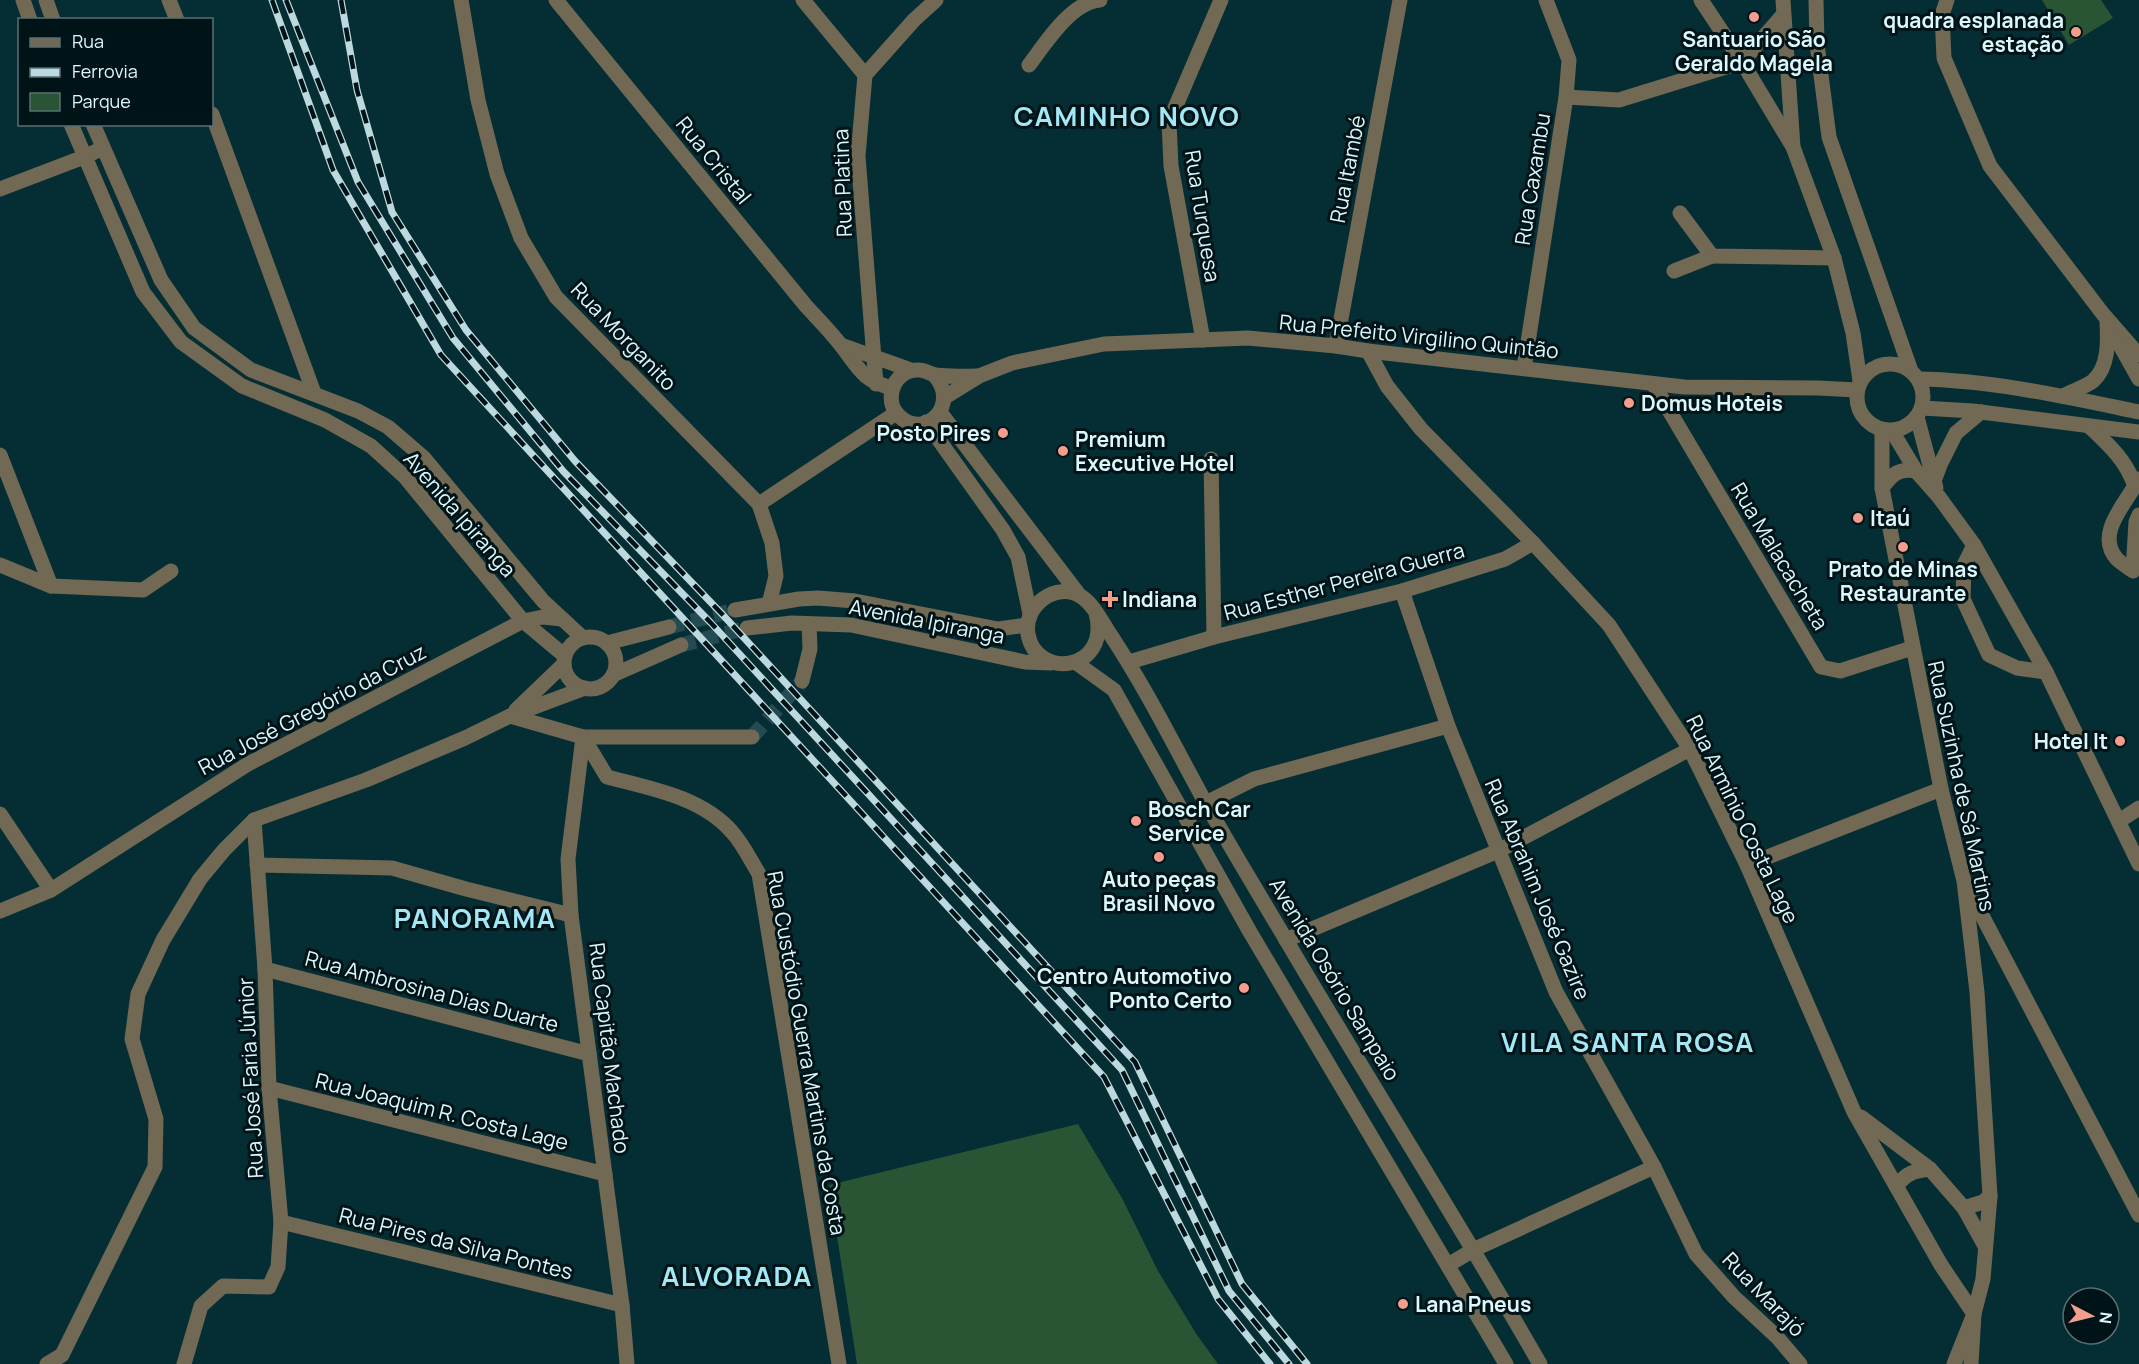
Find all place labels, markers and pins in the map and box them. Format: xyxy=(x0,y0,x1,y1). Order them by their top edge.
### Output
place label: quadra esplanada estação xyxy=(1883,6,2064,58)
marker: Santuario São Geraldo Magela xyxy=(1747,10,1761,24)
place label: Santuario São Geraldo Magela xyxy=(1675,25,1833,77)
marker: quadra esplanada estação xyxy=(2069,25,2083,39)
place label: Domus Hoteis xyxy=(1641,389,1783,417)
marker: Domus Hoteis xyxy=(1622,396,1636,410)
place label: Posto Pires xyxy=(877,419,991,447)
place label: Premium Executive Hotel xyxy=(1075,425,1235,477)
marker: Posto Pires xyxy=(996,426,1010,440)
marker: Premium Executive Hotel xyxy=(1056,444,1070,458)
place label: Itaú xyxy=(1870,504,1910,532)
marker: Itaú xyxy=(1851,511,1865,525)
marker: Prato de Minas Restaurante xyxy=(1896,540,1910,554)
place label: Prato de Minas Restaurante xyxy=(1828,555,1978,607)
place label: Indiana xyxy=(1122,585,1197,613)
marker: Indiana xyxy=(1103,592,1117,606)
place label: Hotel It xyxy=(2034,727,2108,755)
marker: Hotel It xyxy=(2113,734,2127,748)
place label: Bosch Car Service xyxy=(1148,795,1251,847)
marker: Bosch Car Service xyxy=(1129,814,1143,828)
marker: Auto peças Brasil Novo xyxy=(1152,850,1166,864)
place label: Auto peças Brasil Novo xyxy=(1102,865,1216,917)
place label: Centro Automotivo Ponto Certo xyxy=(1037,962,1232,1014)
marker: Centro Automotivo Ponto Certo xyxy=(1237,981,1251,995)
place label: Lana Pneus xyxy=(1415,1290,1531,1318)
marker: Lana Pneus xyxy=(1396,1297,1410,1311)

